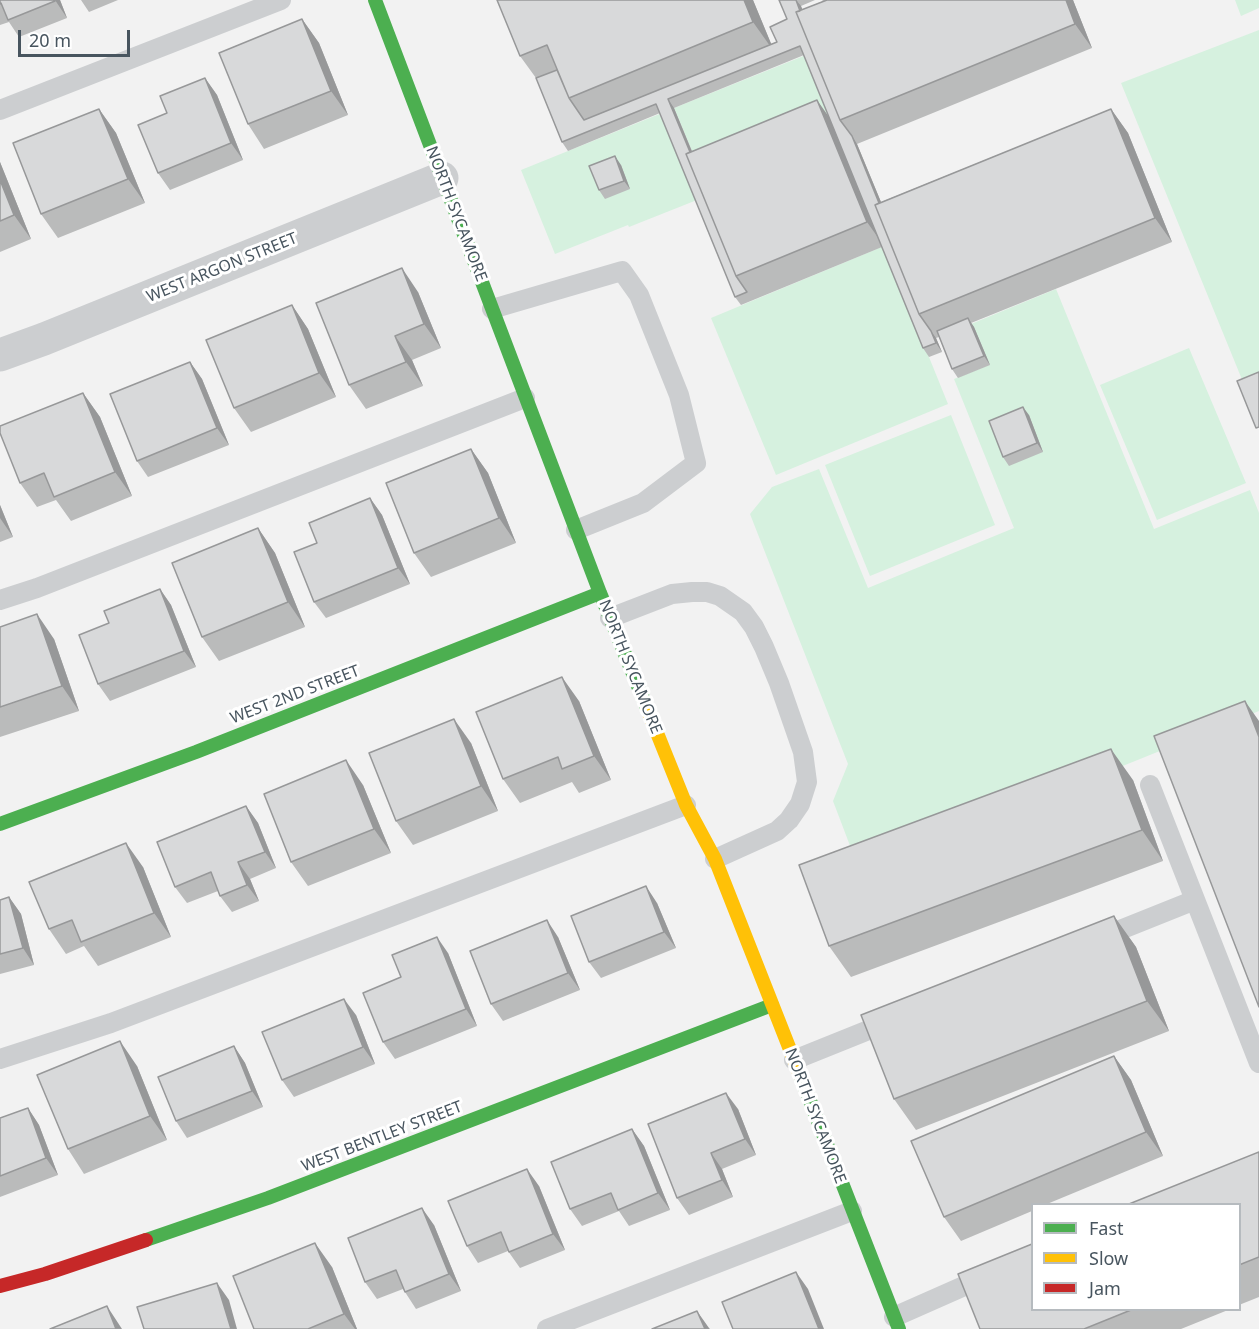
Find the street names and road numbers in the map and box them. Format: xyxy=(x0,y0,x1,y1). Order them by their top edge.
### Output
street label: NORTH SYCAMORE xyxy=(421,144,491,284)
street label: WEST ARGON STREET xyxy=(144,229,300,307)
street label: NORTH SYCAMORE xyxy=(594,597,666,737)
street label: WEST 2ND STREET xyxy=(228,661,362,729)
street label: NORTH SYCAMORE xyxy=(780,1046,850,1186)
street label: WEST BENTLEY STREET xyxy=(299,1097,465,1177)

